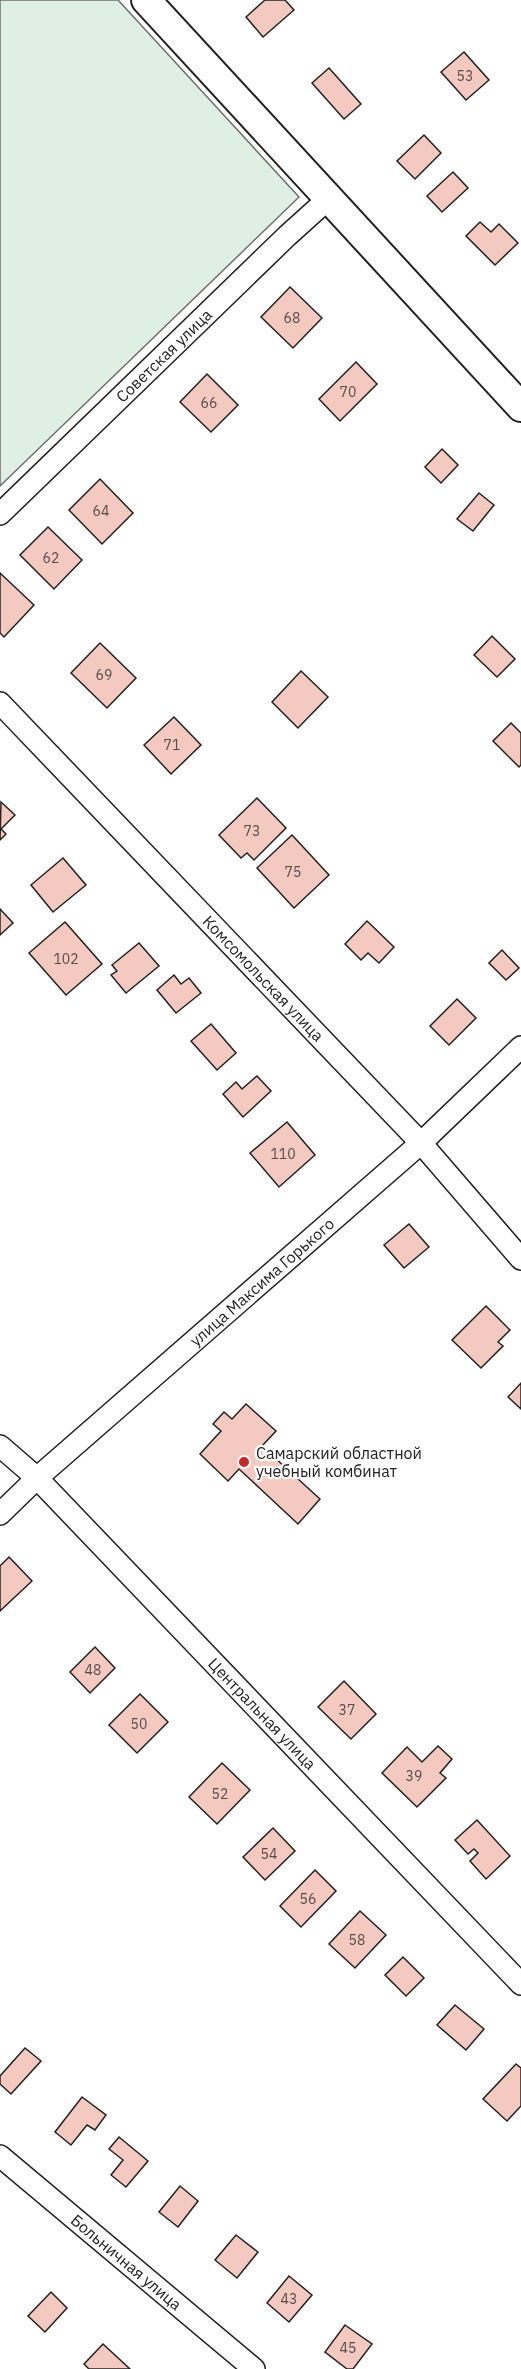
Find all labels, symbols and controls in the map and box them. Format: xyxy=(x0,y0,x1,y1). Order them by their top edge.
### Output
house number: 53 xyxy=(457,67,473,85)
street label: Советская улица xyxy=(112,304,216,406)
house number: 68 xyxy=(284,309,300,327)
house number: 70 xyxy=(340,383,356,401)
house number: 66 xyxy=(201,394,217,412)
house number: 64 xyxy=(93,502,109,520)
house number: 62 xyxy=(43,549,59,567)
house number: 69 xyxy=(96,666,112,684)
house number: 71 xyxy=(164,736,180,754)
house number: 73 xyxy=(244,822,260,840)
house number: 75 xyxy=(285,863,301,881)
street label: Комсомольская улица xyxy=(199,911,329,1046)
house number: 102 xyxy=(53,950,79,968)
house number: 110 xyxy=(270,1145,296,1163)
street label: улица Максима Горького xyxy=(185,1213,338,1350)
place label: Самарский областной учебный комбинат xyxy=(256,1443,422,1481)
marker: Самарский областной учебный комбинат xyxy=(237,1455,251,1469)
street label: Центральная улица xyxy=(204,1653,321,1774)
house number: 48 xyxy=(85,1661,101,1679)
house number: 37 xyxy=(339,1701,355,1719)
house number: 50 xyxy=(131,1715,147,1733)
house number: 39 xyxy=(406,1767,422,1785)
house number: 52 xyxy=(212,1785,228,1803)
house number: 54 xyxy=(261,1845,277,1863)
house number: 56 xyxy=(300,1890,316,1908)
house number: 58 xyxy=(349,1931,365,1949)
street label: Больничная улица xyxy=(67,2210,186,2315)
house number: 43 xyxy=(281,2290,297,2308)
house number: 45 xyxy=(340,2339,356,2357)

